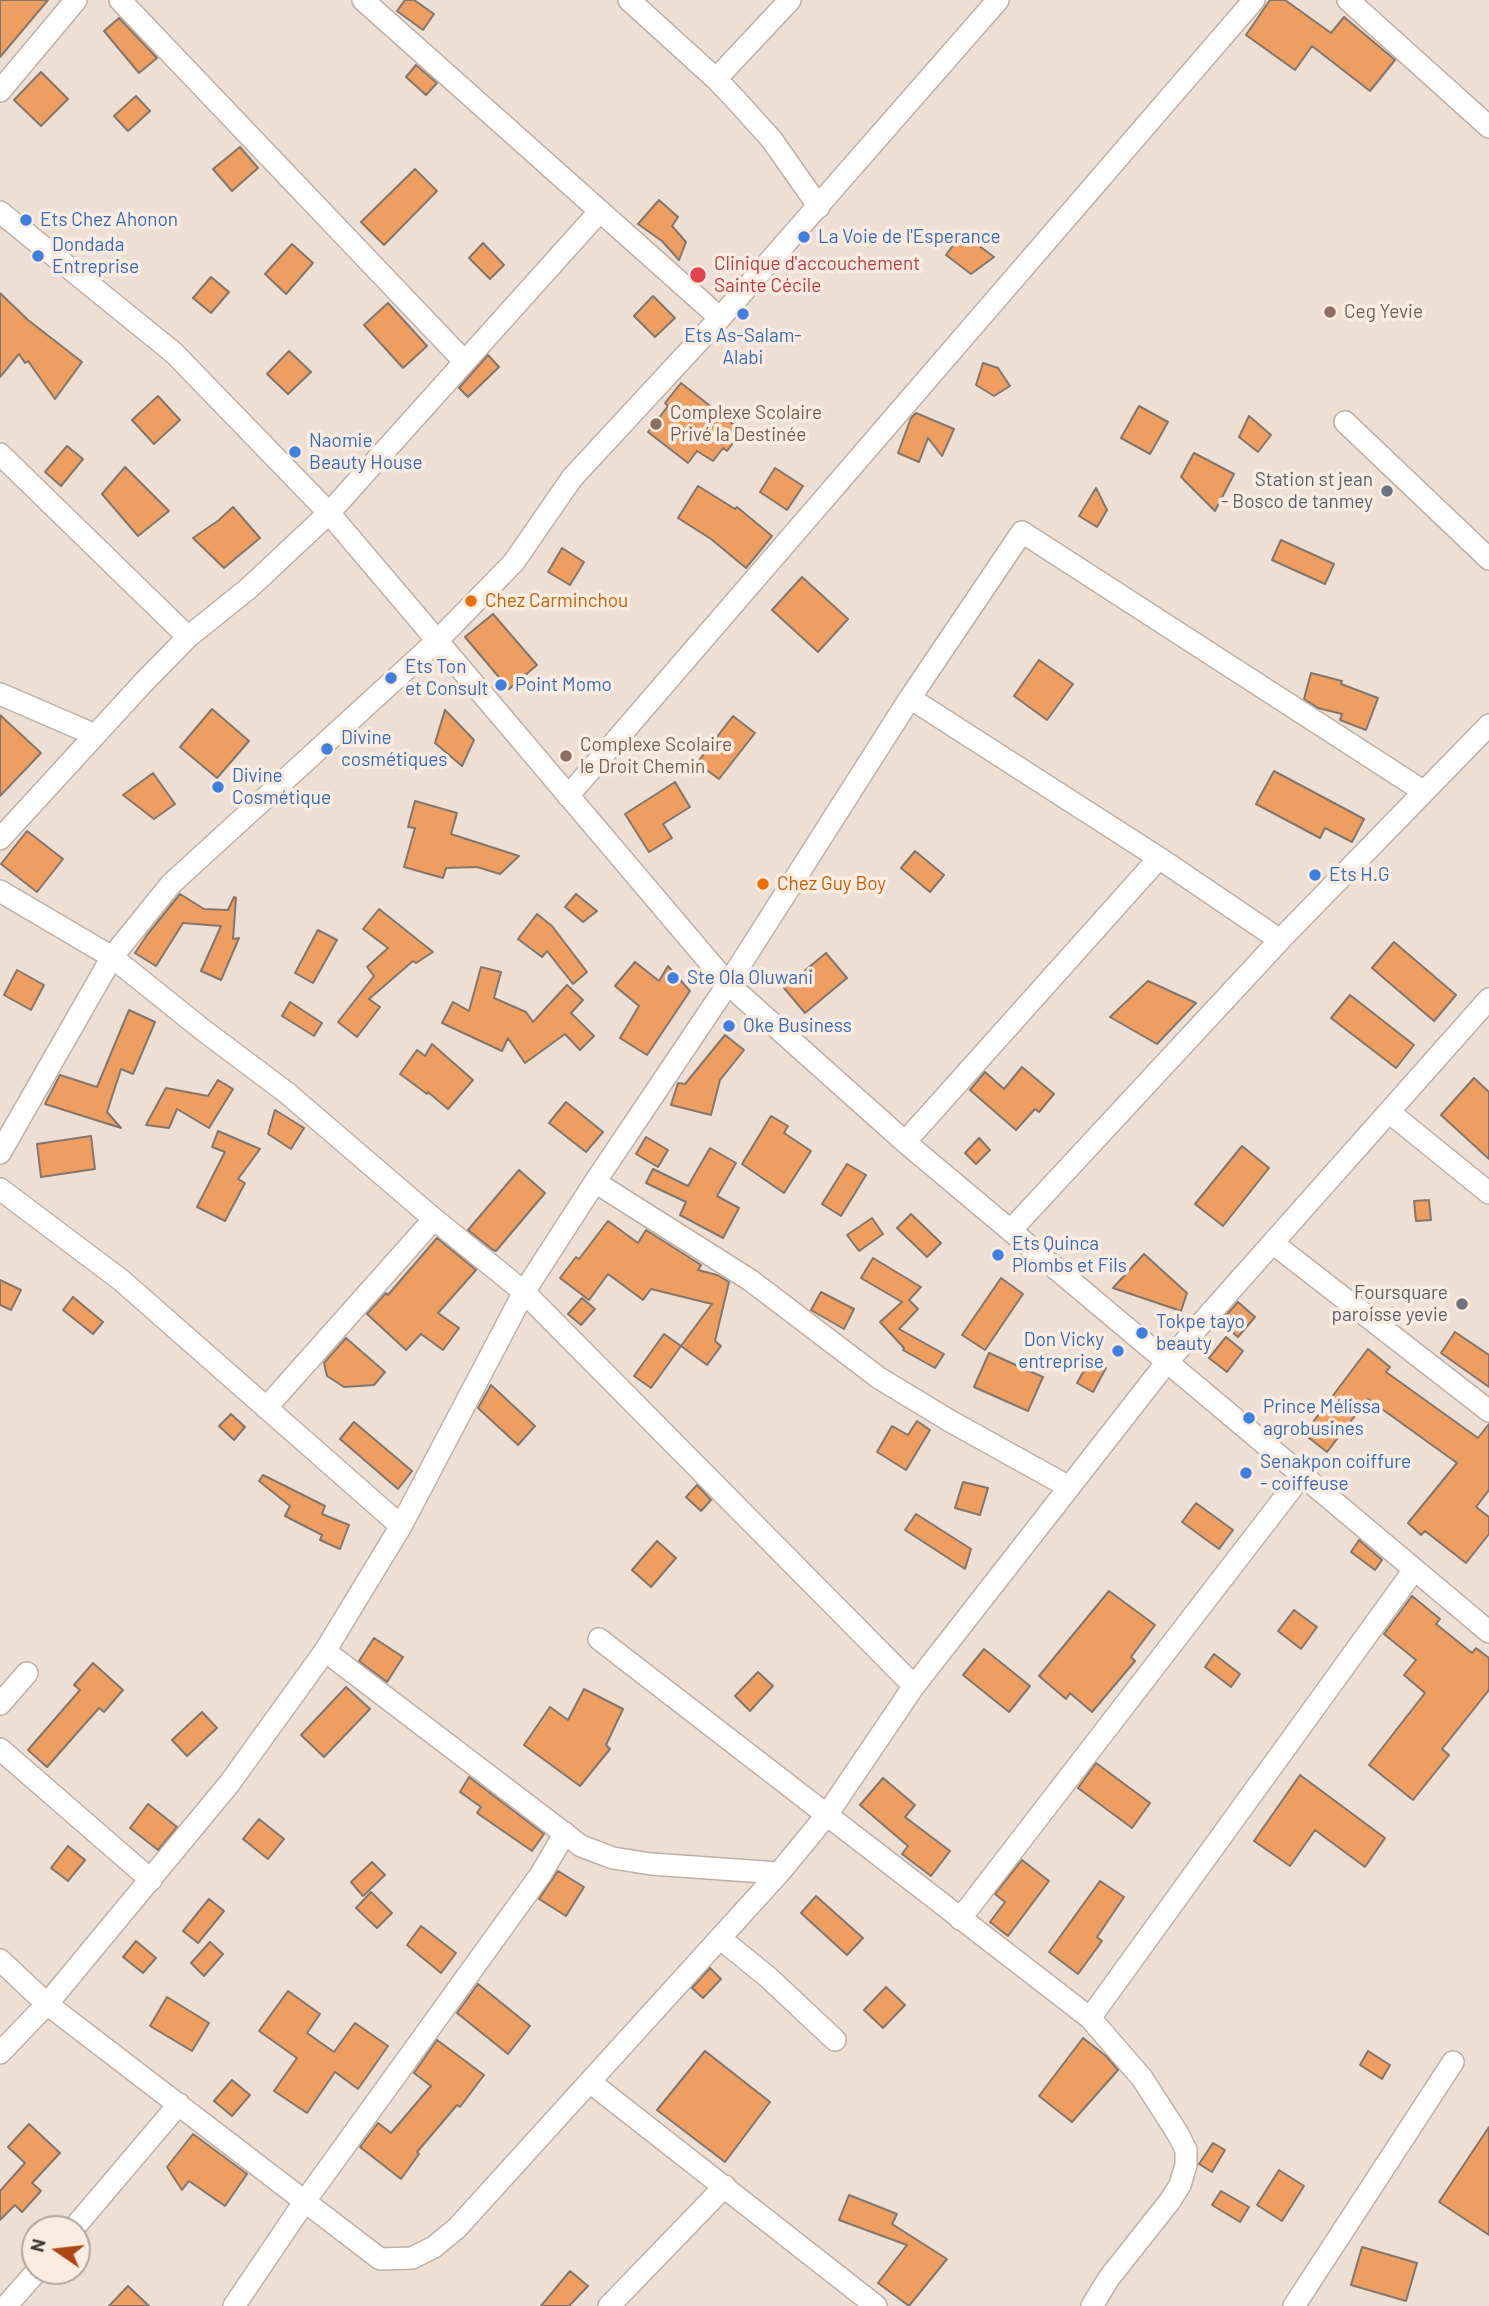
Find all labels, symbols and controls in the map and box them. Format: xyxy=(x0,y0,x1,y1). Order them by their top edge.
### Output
place label: Ets Chez Ahonon xyxy=(40,209,178,231)
marker: Ets Chez Ahonon xyxy=(18,212,34,228)
place label: La Voie de l'Esperance xyxy=(818,226,1001,248)
marker: La Voie de l'Esperance xyxy=(796,229,812,245)
place label: Dondada Entreprise xyxy=(52,234,139,278)
marker: Dondada Entreprise xyxy=(30,248,46,264)
place label: Clinique d'accouchement Sainte Cécile xyxy=(714,253,920,297)
marker: Clinique d'accouchement Sainte Cécile xyxy=(688,265,708,285)
place label: Ceg Yevie xyxy=(1344,301,1423,323)
marker: Ceg Yevie xyxy=(1322,304,1338,320)
marker: Ets As-Salam- Alabi xyxy=(735,306,751,322)
place label: Ets As-Salam- Alabi xyxy=(684,325,802,369)
place label: Complexe Scolaire Privé la Destinée xyxy=(670,402,822,446)
marker: Complexe Scolaire Privé la Destinée xyxy=(648,416,664,432)
place label: Naomie Beauty House xyxy=(309,430,423,474)
marker: Naomie Beauty House xyxy=(287,444,303,460)
place label: Station st jean - Bosco de tanmey xyxy=(1221,469,1373,513)
marker: Station st jean - Bosco de tanmey xyxy=(1379,483,1395,499)
place label: Chez Carminchou xyxy=(485,590,628,612)
marker: Chez Carminchou xyxy=(463,593,479,609)
place label: Ets Ton et Consult xyxy=(405,656,488,700)
marker: Ets Ton et Consult xyxy=(383,670,399,686)
place label: Point Momo xyxy=(515,674,612,696)
marker: Point Momo xyxy=(493,677,509,693)
place label: Divine cosmétiques xyxy=(341,727,447,771)
place label: Complexe Scolaire le Droit Chemin xyxy=(580,734,732,778)
marker: Divine cosmétiques xyxy=(319,741,335,757)
marker: Complexe Scolaire le Droit Chemin xyxy=(558,748,574,764)
place label: Divine Cosmétique xyxy=(232,765,331,809)
marker: Divine Cosmétique xyxy=(210,779,226,795)
place label: Ets H.G xyxy=(1329,864,1390,886)
marker: Ets H.G xyxy=(1307,867,1323,883)
place label: Chez Guy Boy xyxy=(777,873,886,895)
marker: Chez Guy Boy xyxy=(755,876,771,892)
place label: Ste Ola Oluwani xyxy=(687,967,813,989)
marker: Ste Ola Oluwani xyxy=(665,970,681,986)
place label: Oke Business xyxy=(743,1015,852,1037)
marker: Oke Business xyxy=(721,1018,737,1034)
place label: Ets Quinca Plombs et Fils xyxy=(1012,1233,1127,1277)
marker: Ets Quinca Plombs et Fils xyxy=(990,1247,1006,1263)
place label: Foursquare paroisse yevie xyxy=(1332,1282,1448,1326)
marker: Foursquare paroisse yevie xyxy=(1454,1296,1470,1312)
place label: Tokpe tayo beauty xyxy=(1156,1311,1245,1355)
marker: Tokpe tayo beauty xyxy=(1134,1325,1150,1341)
place label: Don Vicky entreprise xyxy=(1018,1329,1104,1373)
marker: Don Vicky entreprise xyxy=(1110,1343,1126,1359)
place label: Prince Mélissa agrobusines xyxy=(1263,1396,1380,1440)
marker: Prince Mélissa agrobusines xyxy=(1241,1410,1257,1426)
place label: Senakpon coiffure - coiffeuse xyxy=(1260,1451,1411,1495)
marker: Senakpon coiffure - coiffeuse xyxy=(1238,1465,1254,1481)
north arrow xyxy=(21,2215,91,2285)
text: N xyxy=(24,2236,50,2254)

